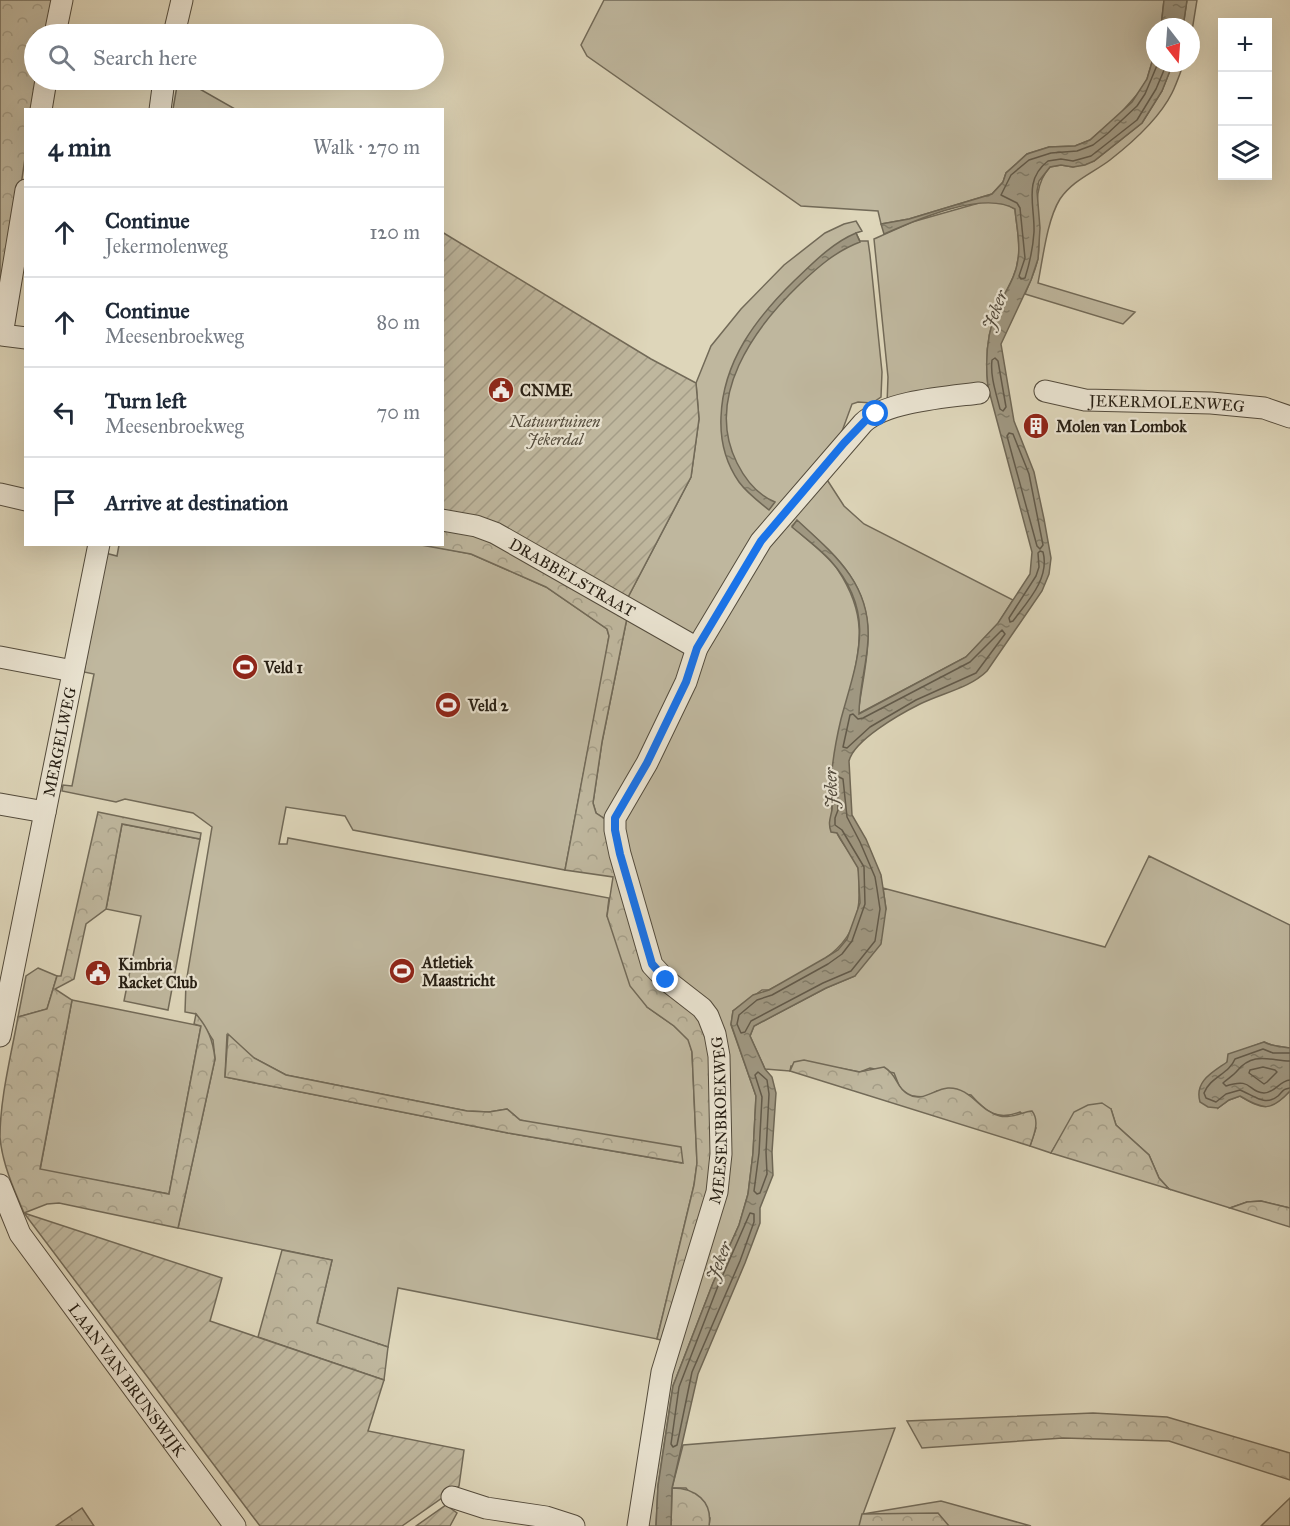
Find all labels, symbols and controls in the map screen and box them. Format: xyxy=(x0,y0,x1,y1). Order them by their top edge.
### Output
north arrow xyxy=(1146,18,1200,72)
map controls xyxy=(1218,18,1272,180)
button: + xyxy=(1218,18,1272,72)
search box xyxy=(24,24,444,90)
icon: search xyxy=(45,41,78,74)
text: Search here xyxy=(93,44,197,71)
button: − xyxy=(1218,72,1272,126)
button: layers xyxy=(1218,126,1272,180)
text: 4 min xyxy=(48,131,111,163)
text: Walk · 270 m xyxy=(313,135,420,159)
text: Continue xyxy=(105,207,190,234)
icon: ahead xyxy=(48,216,81,249)
text: 120 m xyxy=(369,220,420,244)
text: Jekermolenweg xyxy=(105,234,228,258)
water label: Jeker xyxy=(977,286,1013,334)
text: Continue xyxy=(105,297,190,324)
icon: ahead xyxy=(48,306,81,339)
text: 80 m xyxy=(377,310,420,334)
text: Meesenbroekweg xyxy=(105,324,244,348)
public building icon: CNME xyxy=(486,375,516,405)
place label: CNME xyxy=(520,381,573,400)
text: Turn left xyxy=(105,387,187,414)
street label: JEKERMOLENWEG xyxy=(1087,391,1246,416)
icon: left xyxy=(48,396,81,429)
text: 70 m xyxy=(377,400,420,424)
route start xyxy=(862,400,888,426)
building icon: Molen van Lombok xyxy=(1021,411,1051,441)
park label: Natuurtuinen Jekerdal xyxy=(509,412,601,449)
text: Meesenbroekweg xyxy=(105,414,244,438)
place label: Molen van Lombok xyxy=(1056,417,1187,436)
icon: arrive xyxy=(48,486,81,519)
text: Arrive at destination xyxy=(105,489,288,516)
street label: DRABBELSTRAAT xyxy=(506,534,639,621)
sports icon: Veld 1 xyxy=(230,652,260,682)
place label: Veld 1 xyxy=(263,658,303,677)
street label: MERGELWEG xyxy=(39,685,80,799)
sports icon: Veld 2 xyxy=(433,690,463,720)
place label: Veld 2 xyxy=(467,696,509,715)
water label: Jeker xyxy=(819,766,843,810)
place label: Atletiek Maastricht xyxy=(421,953,495,990)
place label: Kimbria Racket Club xyxy=(118,955,198,992)
sports icon: Atletiek Maastricht xyxy=(387,956,417,986)
public building icon: Kimbria Racket Club xyxy=(83,958,113,988)
route end xyxy=(652,966,678,992)
street label: MEESENBROEKWEG xyxy=(704,1035,731,1206)
water label: Jeker xyxy=(701,1237,737,1285)
street label: LAAN VAN BRUNSWIJK xyxy=(65,1300,190,1461)

